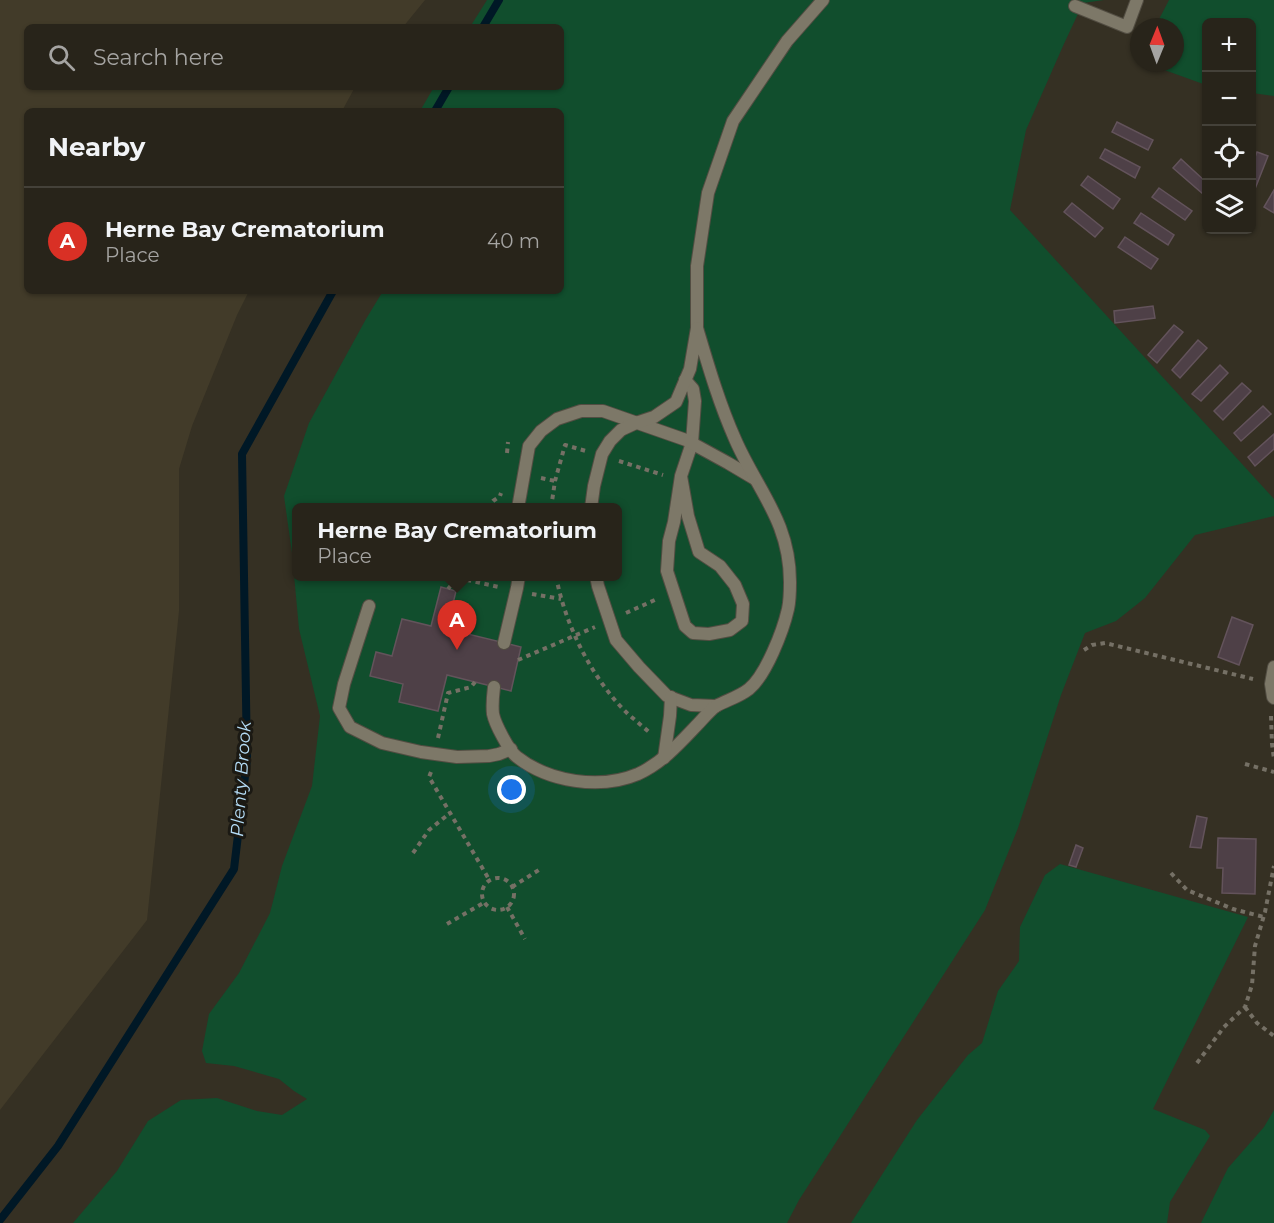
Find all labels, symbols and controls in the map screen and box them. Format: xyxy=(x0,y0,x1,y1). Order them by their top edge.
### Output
north arrow xyxy=(1130,18,1184,72)
map controls xyxy=(1202,18,1256,234)
button: + xyxy=(1202,18,1256,72)
search box xyxy=(24,24,564,90)
icon: search xyxy=(45,41,78,74)
text: Search here xyxy=(93,44,224,71)
button: − xyxy=(1202,72,1256,126)
button: locate xyxy=(1202,126,1256,180)
text: Nearby xyxy=(48,131,145,163)
button: layers xyxy=(1202,180,1256,234)
text: Herne Bay Crematorium xyxy=(105,216,385,243)
text: A xyxy=(60,229,75,253)
text: 40 m xyxy=(487,229,540,253)
text: Place xyxy=(105,243,160,267)
popup xyxy=(292,503,622,581)
text: Herne Bay Crematorium xyxy=(317,517,597,544)
text: Place xyxy=(317,544,372,568)
pin: A xyxy=(438,600,476,650)
water label: Plenty Brook xyxy=(226,719,256,838)
your location xyxy=(497,775,526,804)

